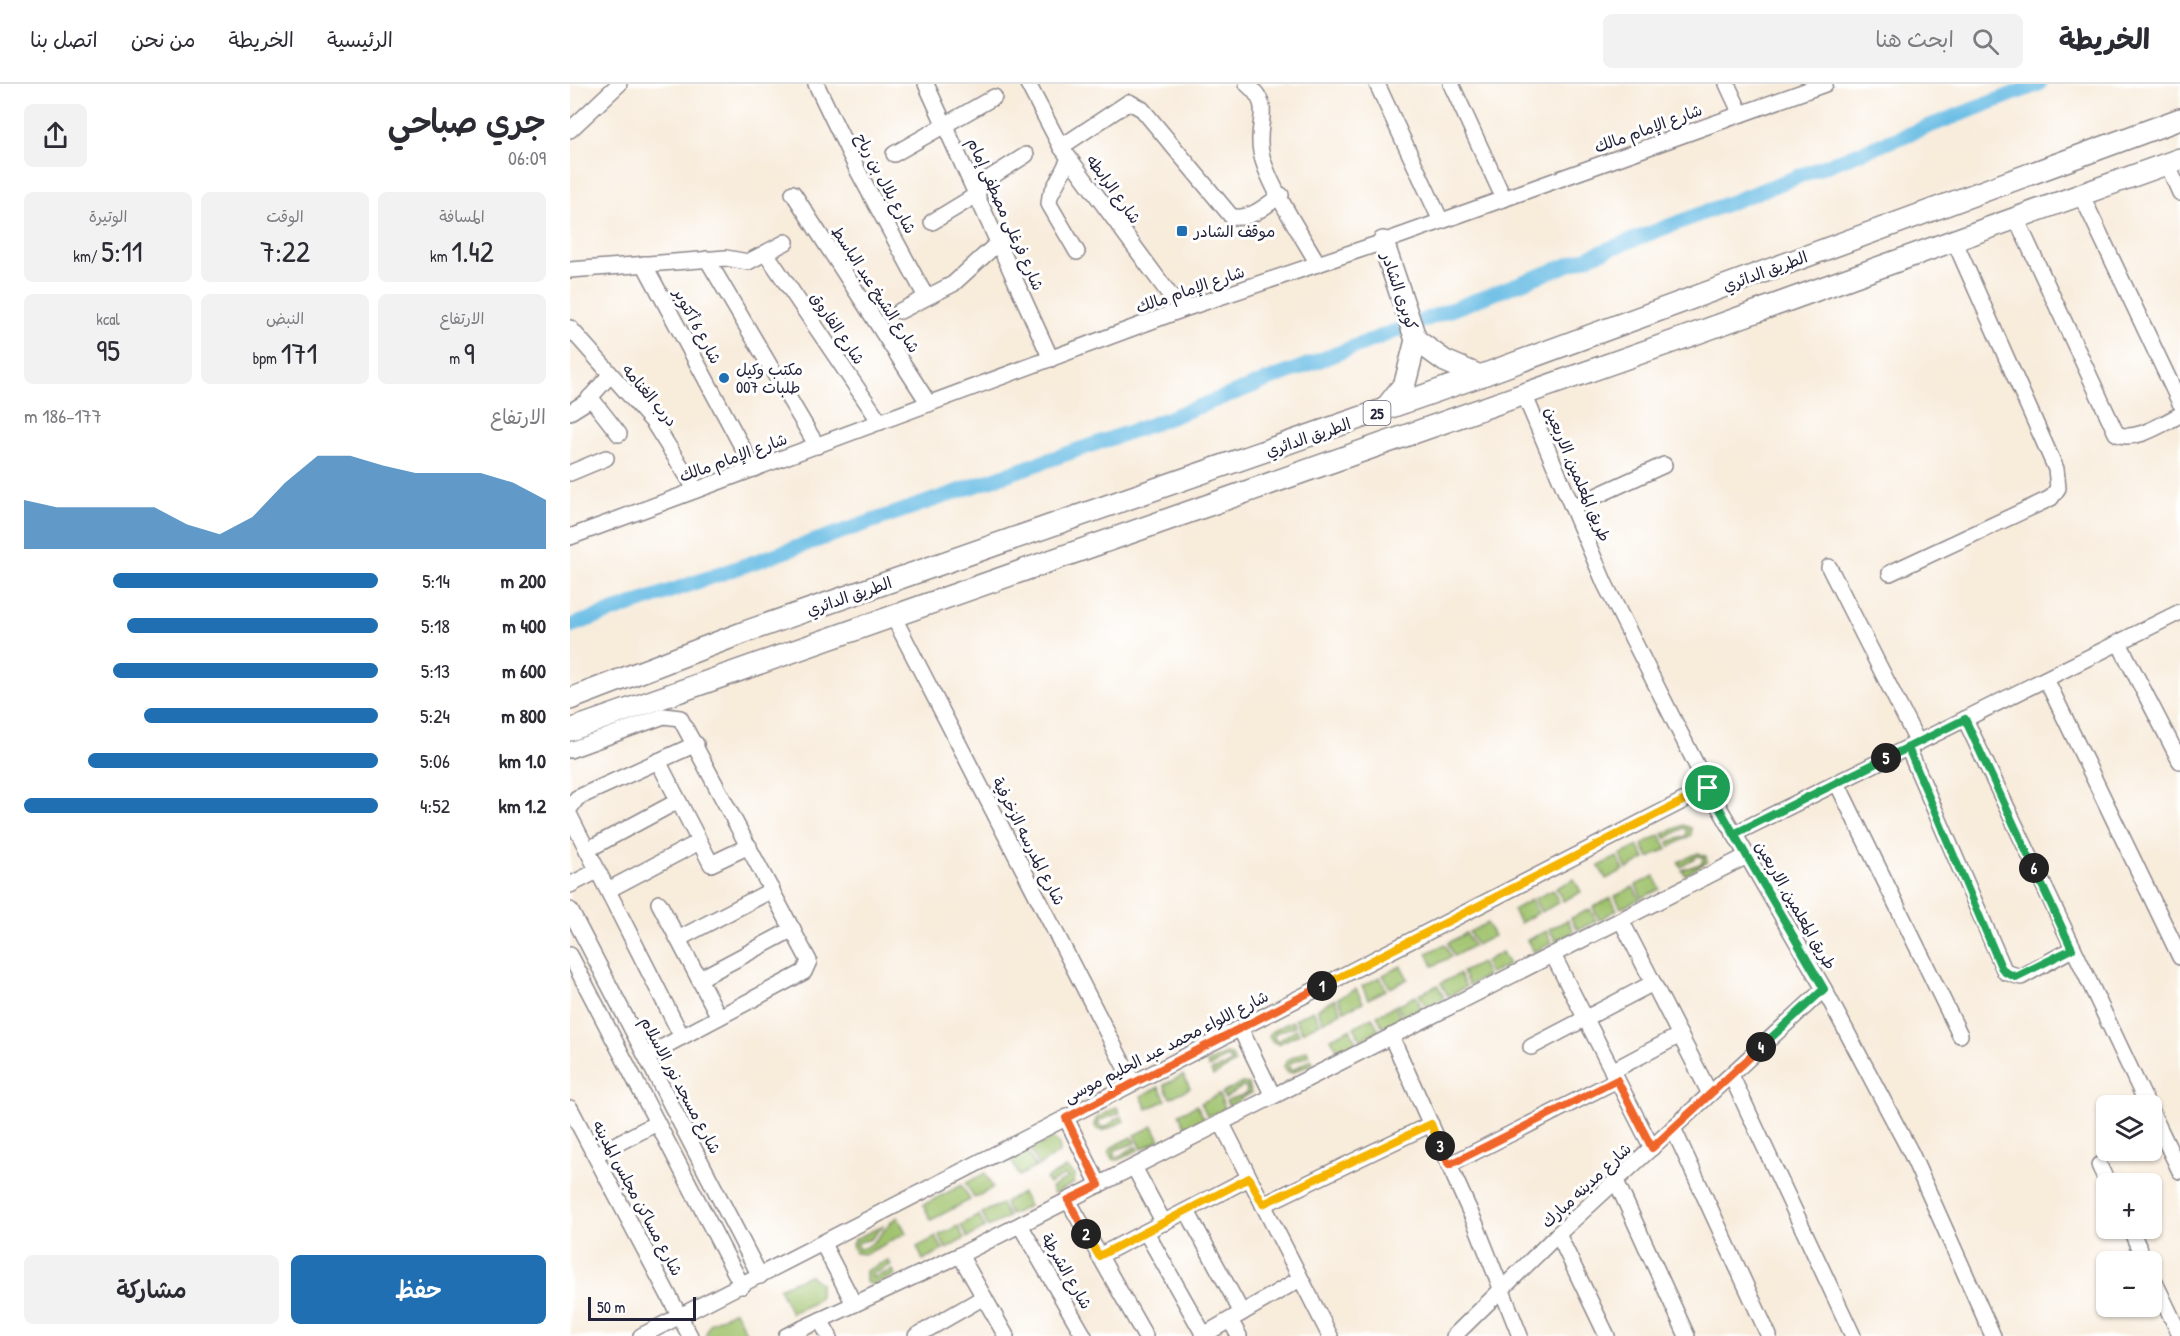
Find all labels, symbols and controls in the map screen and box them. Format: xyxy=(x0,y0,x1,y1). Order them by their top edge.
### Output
search box xyxy=(1603,14,2023,68)
text: الخريطة xyxy=(2059,20,2150,58)
text: ابحث هنا xyxy=(1875,24,1954,54)
text: اتصل بنا xyxy=(30,25,98,54)
text: من نحن xyxy=(131,25,195,54)
text: الخريطة xyxy=(228,25,294,54)
text: الرئيسية xyxy=(327,25,393,54)
icon: search xyxy=(1969,25,2002,58)
street label: شارع الإمام مالك xyxy=(1591,98,1706,160)
text: جري صباحي xyxy=(388,99,546,143)
button: share xyxy=(24,104,87,167)
street label: شارع بلال بن رباح xyxy=(849,129,922,238)
street label: شارع فرغلى مصطفى إمام xyxy=(961,134,1050,295)
text: 06:09 xyxy=(508,144,546,171)
street label: شارع الرابطه xyxy=(1081,150,1147,229)
text: الوتيرة xyxy=(89,205,127,227)
text: الوقت xyxy=(266,205,304,227)
text: المسافة xyxy=(439,205,485,227)
place label: موقف الشادر xyxy=(1192,220,1275,242)
street label: شارع الشيخ عبد الباسط xyxy=(826,221,925,357)
marker: موقف الشادر xyxy=(1175,224,1189,238)
text: 5:11 xyxy=(101,231,143,271)
text: 7:22 xyxy=(260,231,310,271)
text: 1.42 xyxy=(451,231,494,271)
text: /km xyxy=(73,245,101,267)
text: km xyxy=(430,245,451,267)
street label: الطريق الدائري xyxy=(1720,245,1811,297)
street label: كوبرى الشادر xyxy=(1376,247,1424,333)
street label: شارع الإمام مالك xyxy=(1133,260,1248,320)
street label: شارع 6 أكتوبر xyxy=(667,283,727,368)
street label: شارع الفاروق xyxy=(805,287,870,369)
text: النبض xyxy=(266,307,304,329)
text: الارتفاع xyxy=(440,307,484,329)
text: kcal xyxy=(96,308,120,330)
text: 95 xyxy=(96,330,120,370)
text: 171 xyxy=(281,333,317,373)
text: 9 xyxy=(464,333,475,373)
text: bpm xyxy=(253,347,281,369)
text: m xyxy=(449,347,464,369)
place label: مكتب وكيل طلبات 007 xyxy=(736,358,803,398)
street label: درب الغنامه xyxy=(617,359,683,431)
marker: مكتب وكيل طلبات 007 xyxy=(717,371,731,385)
road number: 25 xyxy=(1364,401,1390,425)
text: 177–186 m xyxy=(24,402,102,429)
text: الارتفاع xyxy=(490,403,546,430)
street label: طريق المعلمين, الاربعين xyxy=(1540,403,1616,545)
street label: الطريق الدائري xyxy=(1262,412,1354,463)
street label: شارع الإمام مالك xyxy=(676,427,791,489)
text: 5:14 xyxy=(422,567,450,594)
text: 200 m xyxy=(501,567,546,594)
street label: الطريق الدائري xyxy=(803,571,895,622)
text: 5:18 xyxy=(421,612,450,639)
text: 400 m xyxy=(502,612,546,639)
text: 5:13 xyxy=(421,657,450,684)
text: 600 m xyxy=(502,657,546,684)
text: 5:24 xyxy=(420,702,450,729)
text: 800 m xyxy=(501,702,546,729)
pin: 5 xyxy=(1871,743,1901,773)
text: 5:06 xyxy=(420,747,450,774)
text: 1.0 km xyxy=(499,747,546,774)
text: 5 xyxy=(1883,747,1889,769)
pin xyxy=(1682,762,1733,813)
icon: arrive xyxy=(1691,771,1724,804)
street label: شارع المدرسه الزخرفية xyxy=(986,773,1071,909)
text: 4:52 xyxy=(420,792,450,819)
text: 1.2 km xyxy=(499,792,546,819)
street label: طريق المعلمين, الاربعين xyxy=(1750,837,1842,973)
pin: 6 xyxy=(2019,853,2049,883)
text: 6 xyxy=(2031,857,2037,879)
pin: 1 xyxy=(1307,971,1337,1001)
text: 1 xyxy=(1319,975,1325,997)
street label: شارع اللواء محمد عبد الحليم موسى xyxy=(1060,985,1273,1109)
street label: شارع مسجد نور الاسلام xyxy=(634,1013,727,1158)
pin: 4 xyxy=(1746,1032,1776,1062)
text: 4 xyxy=(1758,1036,1764,1058)
map controls xyxy=(2096,1095,2162,1317)
button: layers xyxy=(2096,1095,2162,1161)
street label: شارع مساكن مجلس المدينه xyxy=(587,1116,688,1280)
pin: 3 xyxy=(1425,1131,1455,1161)
text: 3 xyxy=(1436,1135,1444,1157)
street label: شارع مدينه مبارك xyxy=(1536,1138,1636,1233)
button: + xyxy=(2096,1173,2162,1239)
pin: 2 xyxy=(1071,1219,1101,1249)
text: 2 xyxy=(1082,1223,1090,1245)
street label: شارع الشرطة xyxy=(1035,1229,1098,1314)
button: − xyxy=(2096,1251,2162,1317)
button: مشاركة xyxy=(24,1255,279,1324)
button: حفظ xyxy=(291,1255,546,1324)
scale bar xyxy=(588,1294,696,1322)
text: 50 m xyxy=(597,1296,626,1318)

